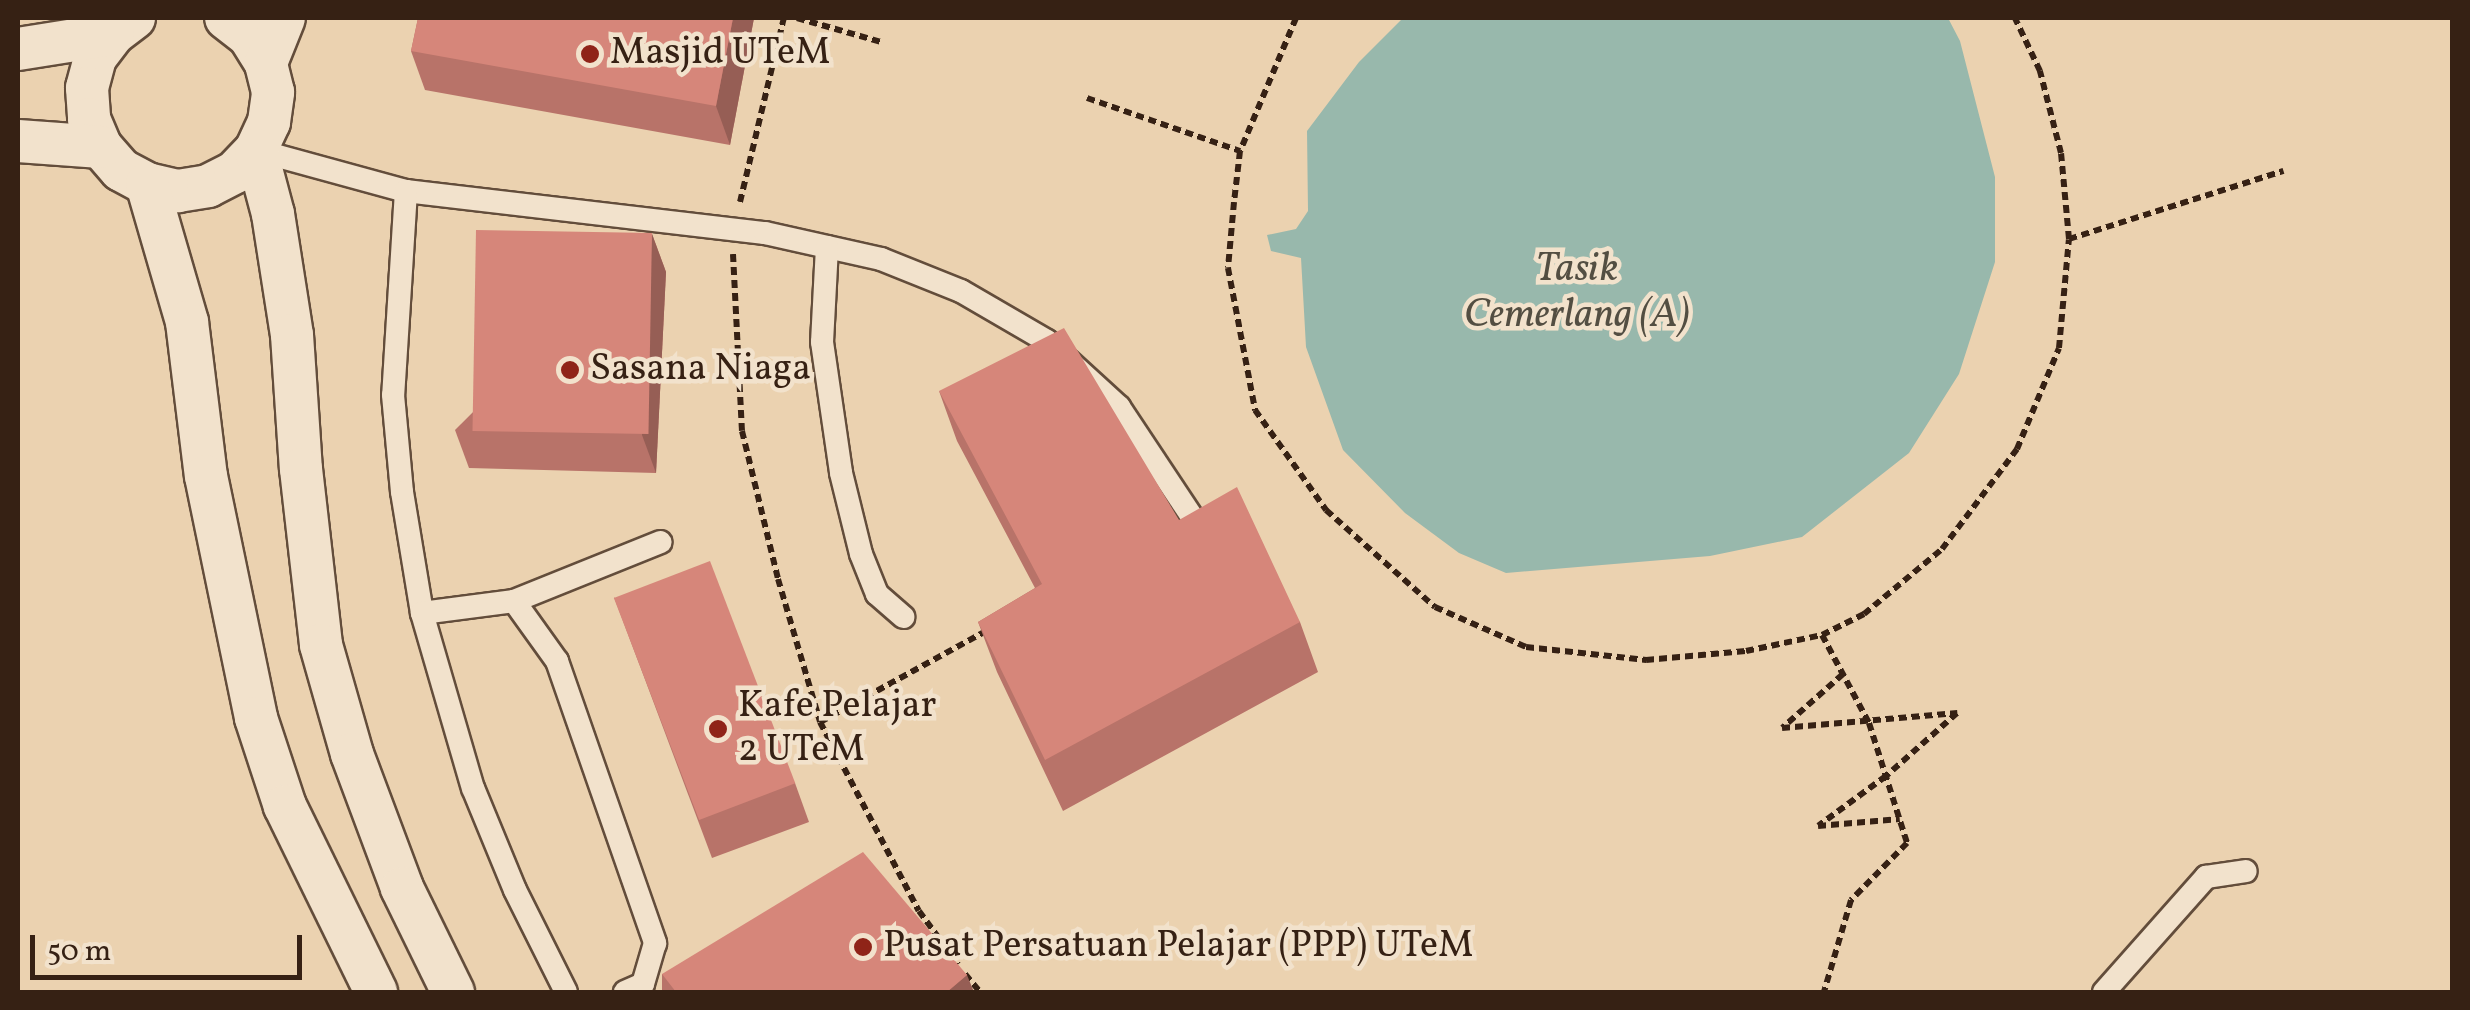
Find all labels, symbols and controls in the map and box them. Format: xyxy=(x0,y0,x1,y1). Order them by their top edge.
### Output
place label: Masjid UTeM xyxy=(610,31,830,77)
marker: Masjid UTeM xyxy=(579,43,601,65)
water label: Tasik Cemerlang (A) xyxy=(1464,246,1690,340)
place label: Sasana Niaga xyxy=(590,347,811,393)
marker: Sasana Niaga xyxy=(559,359,581,381)
place label: Kafe Pelajar 2 UTeM xyxy=(738,684,937,774)
marker: Kafe Pelajar 2 UTeM xyxy=(707,718,729,740)
scale bar xyxy=(35,915,308,977)
place label: Pusat Persatuan Pelajar (PPP) UTeM xyxy=(883,924,1473,970)
text: 50 m xyxy=(47,931,111,973)
marker: Pusat Persatuan Pelajar (PPP) UTeM xyxy=(852,936,874,958)

